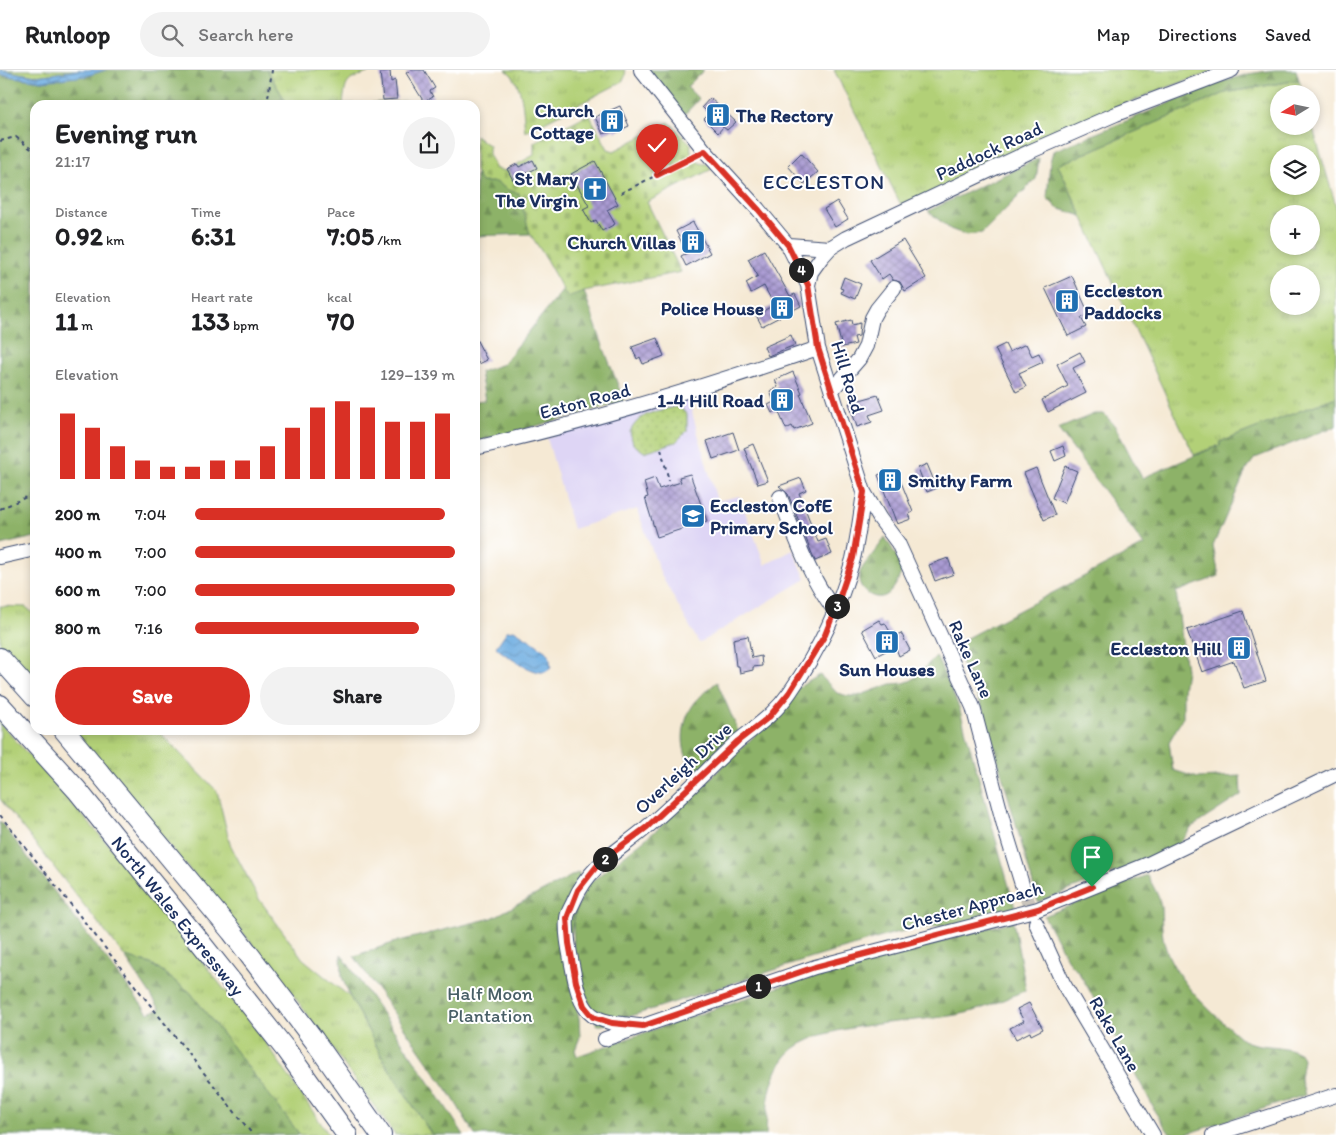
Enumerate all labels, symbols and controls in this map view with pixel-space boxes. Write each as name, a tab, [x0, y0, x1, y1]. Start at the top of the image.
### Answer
search box	[140, 12, 490, 57]
text: Runloop	[25, 20, 110, 49]
icon: search	[158, 21, 186, 49]
text: Search here	[198, 23, 293, 46]
text: Map	[1097, 24, 1130, 46]
text: Directions	[1158, 24, 1237, 46]
text: Saved	[1265, 24, 1311, 46]
north arrow	[1270, 85, 1320, 135]
map controls	[1270, 85, 1320, 315]
place label: Church Cottage	[530, 99, 595, 144]
building icon: The Rectory	[705, 102, 731, 128]
place label: The Rectory	[735, 104, 833, 127]
building icon: Church Cottage	[599, 108, 625, 134]
text: Evening run	[55, 116, 197, 150]
street label: Paddock Road	[932, 116, 1046, 186]
button: share	[403, 117, 455, 169]
pin	[636, 124, 678, 175]
icon: check	[643, 131, 671, 159]
button: layers	[1270, 145, 1320, 195]
text: 21:17	[55, 152, 90, 171]
place label: St Mary The Virgin	[494, 167, 579, 212]
district label: ECCLESTON	[763, 169, 885, 194]
church icon: St Mary The Virgin	[582, 176, 608, 202]
text: Distance	[55, 204, 107, 221]
text: Time	[191, 204, 221, 221]
text: Pace	[327, 204, 355, 221]
button: +	[1270, 205, 1320, 255]
text: 0.92	[55, 221, 103, 251]
text: 6:31	[191, 221, 236, 251]
text: 7:05	[327, 221, 374, 251]
building icon: Church Villas	[680, 229, 706, 255]
place label: Church Villas	[567, 231, 677, 254]
text: km	[103, 232, 124, 249]
text: /km	[374, 232, 402, 249]
pin: 4	[788, 258, 814, 282]
text: 4	[797, 262, 806, 279]
button: −	[1270, 265, 1320, 315]
place label: Eccleston Paddocks	[1084, 279, 1163, 324]
building icon: Eccleston Paddocks	[1054, 288, 1080, 314]
text: Elevation	[55, 289, 111, 306]
text: Heart rate	[191, 289, 253, 306]
text: kcal	[327, 289, 352, 306]
building icon: Police House	[769, 295, 795, 321]
place label: Police House	[661, 297, 764, 320]
text: 11	[55, 306, 78, 336]
text: 133	[191, 306, 230, 336]
text: 70	[327, 306, 355, 336]
text: m	[78, 317, 93, 334]
text: bpm	[230, 317, 259, 334]
street label: Hill Road	[826, 338, 870, 417]
text: Elevation	[55, 365, 119, 384]
text: 129–139 m	[380, 365, 455, 384]
street label: Eaton Road	[537, 378, 633, 424]
building icon: 1-4 Hill Road	[769, 387, 795, 413]
place label: 1-4 Hill Road	[657, 389, 765, 412]
building icon: Smithy Farm	[877, 467, 903, 493]
place label: Smithy Farm	[908, 469, 1012, 492]
place label: Eccleston CofE Primary School	[710, 494, 833, 539]
school or university icon: Eccleston CofE Primary School	[680, 503, 706, 529]
text: 200 m	[55, 505, 100, 524]
text: 7:04	[135, 505, 166, 524]
text: 400 m	[55, 543, 101, 562]
text: 7:00	[135, 543, 167, 562]
text: 600 m	[55, 581, 100, 600]
text: 7:00	[135, 581, 167, 600]
pin: 3	[824, 594, 850, 618]
text: 3	[834, 598, 841, 615]
street label: Rake Lane	[944, 616, 998, 702]
text: 800 m	[55, 619, 101, 638]
text: 7:16	[135, 619, 163, 638]
building icon: Sun Houses	[874, 629, 900, 655]
building icon: Eccleston Hill	[1226, 635, 1252, 661]
place label: Eccleston Hill	[1111, 637, 1223, 660]
place label: Sun Houses	[839, 658, 935, 681]
button: Save	[55, 667, 250, 725]
button: Share	[260, 667, 455, 725]
street label: Overleigh Drive	[630, 717, 736, 819]
street label: North Wales Expressway	[106, 831, 250, 1001]
pin	[1071, 836, 1113, 887]
icon: arrive	[1078, 843, 1106, 871]
pin: 2	[592, 846, 618, 872]
text: 2	[602, 851, 609, 868]
street label: Chester Approach	[899, 876, 1045, 936]
pin: 1	[746, 974, 770, 998]
text: 1	[755, 978, 762, 995]
park label: Half Moon Plantation	[447, 982, 533, 1027]
street label: Rake Lane	[1084, 992, 1146, 1076]

